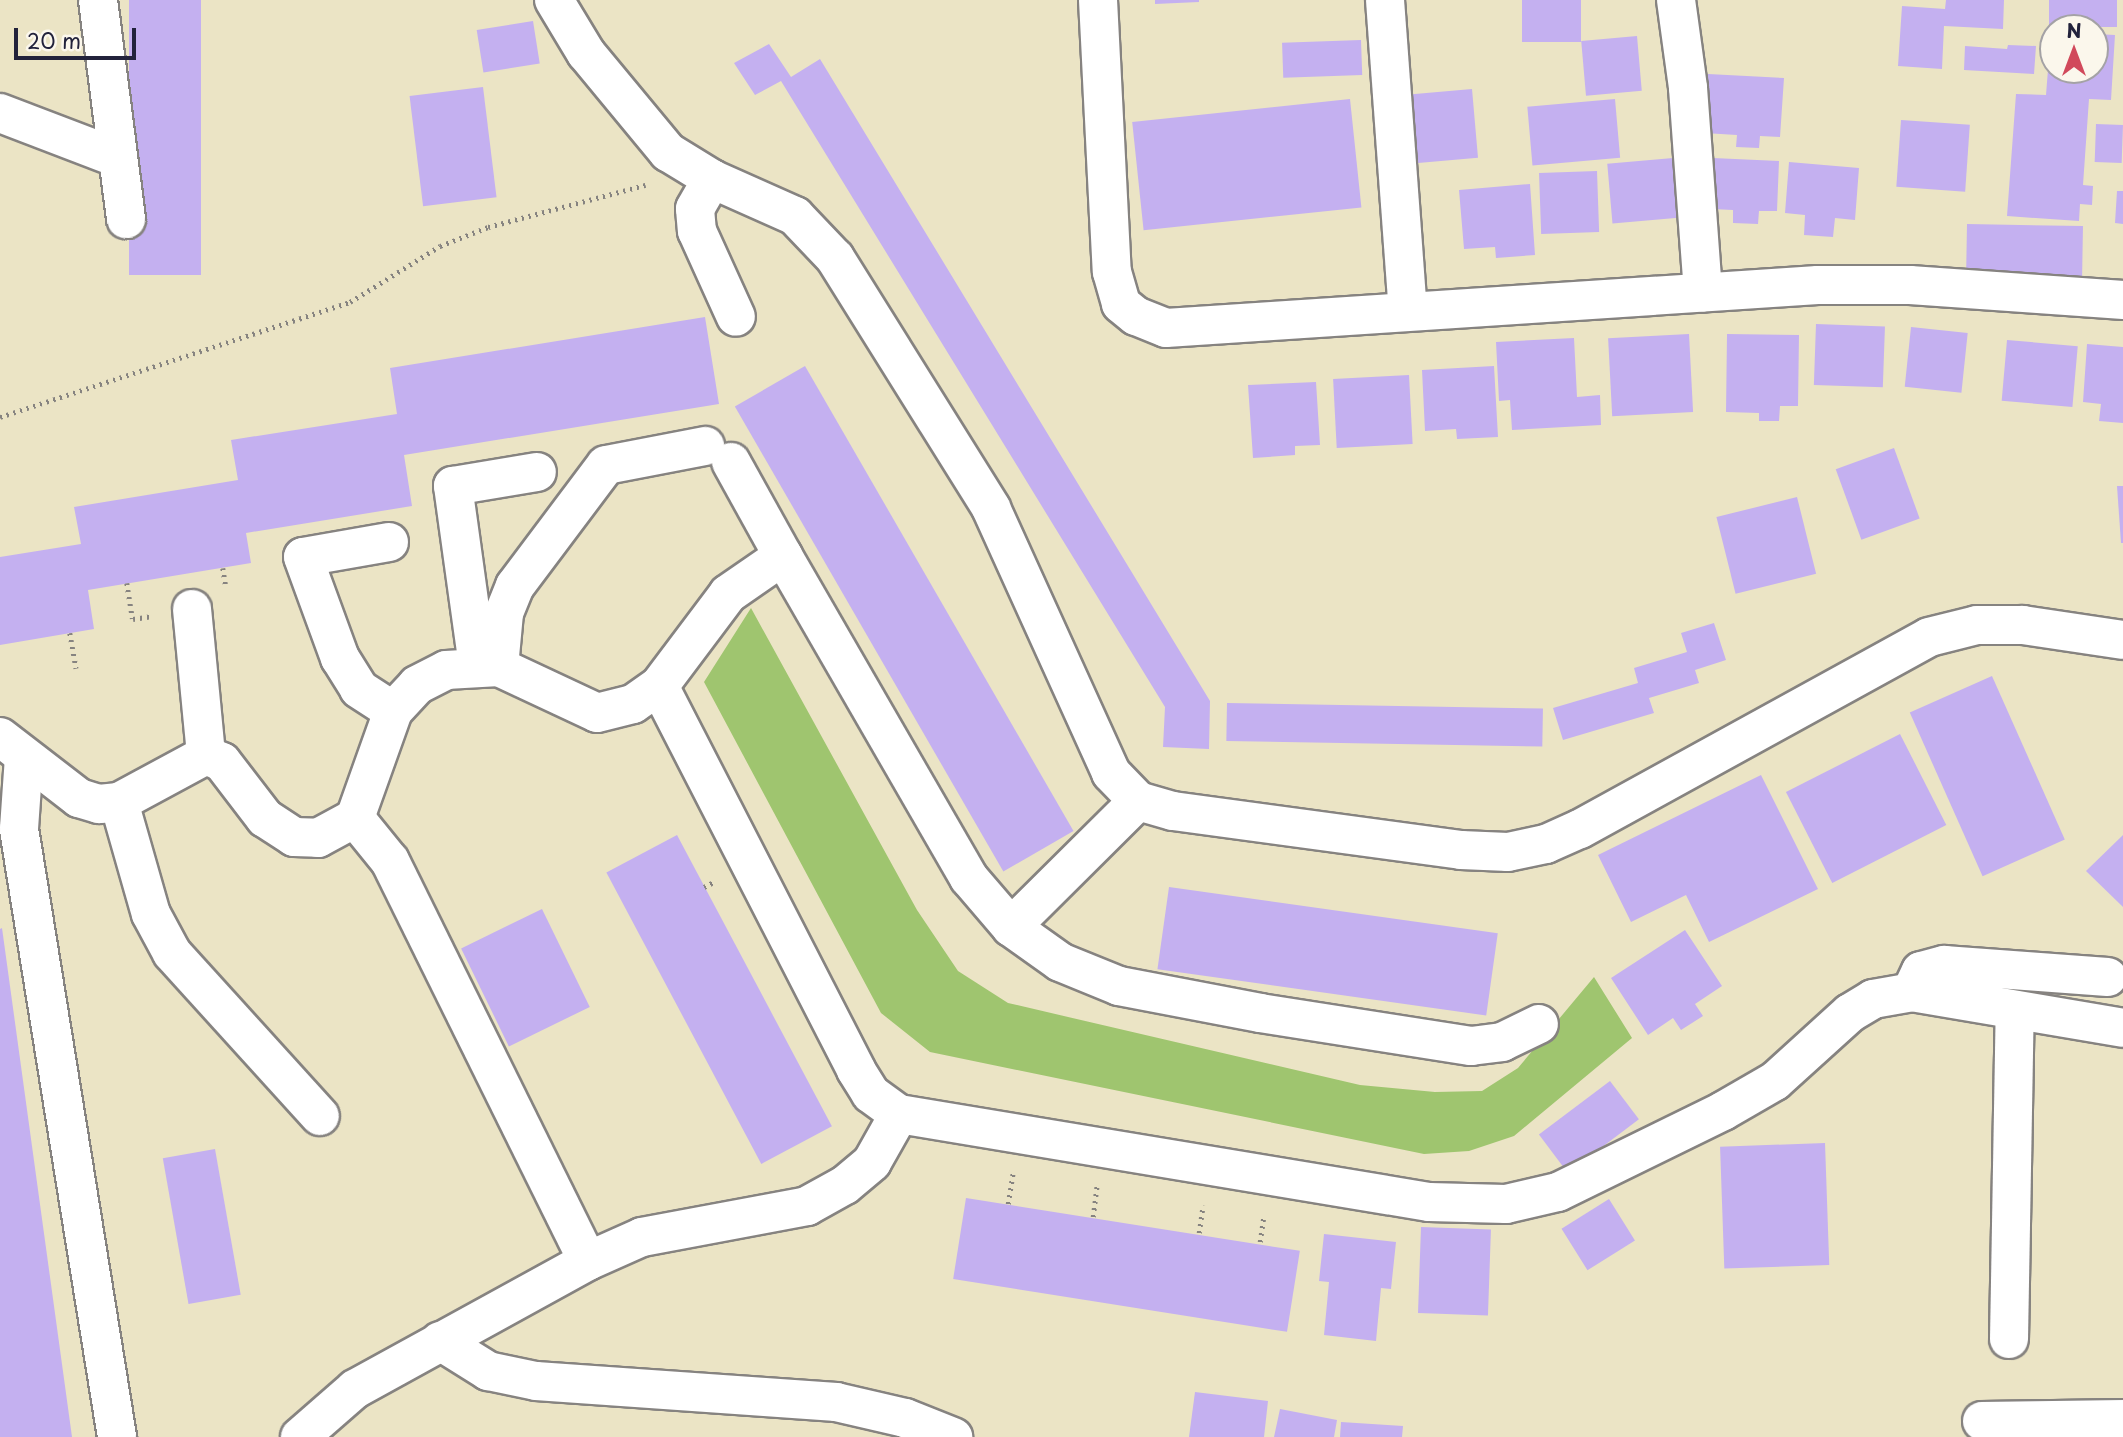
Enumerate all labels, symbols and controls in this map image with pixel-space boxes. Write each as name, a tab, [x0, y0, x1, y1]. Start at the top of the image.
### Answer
scale bar	[18, 14, 140, 58]
north arrow	[2039, 14, 2109, 84]
text: N	[2066, 16, 2082, 44]
text: 20 m	[27, 24, 81, 56]

